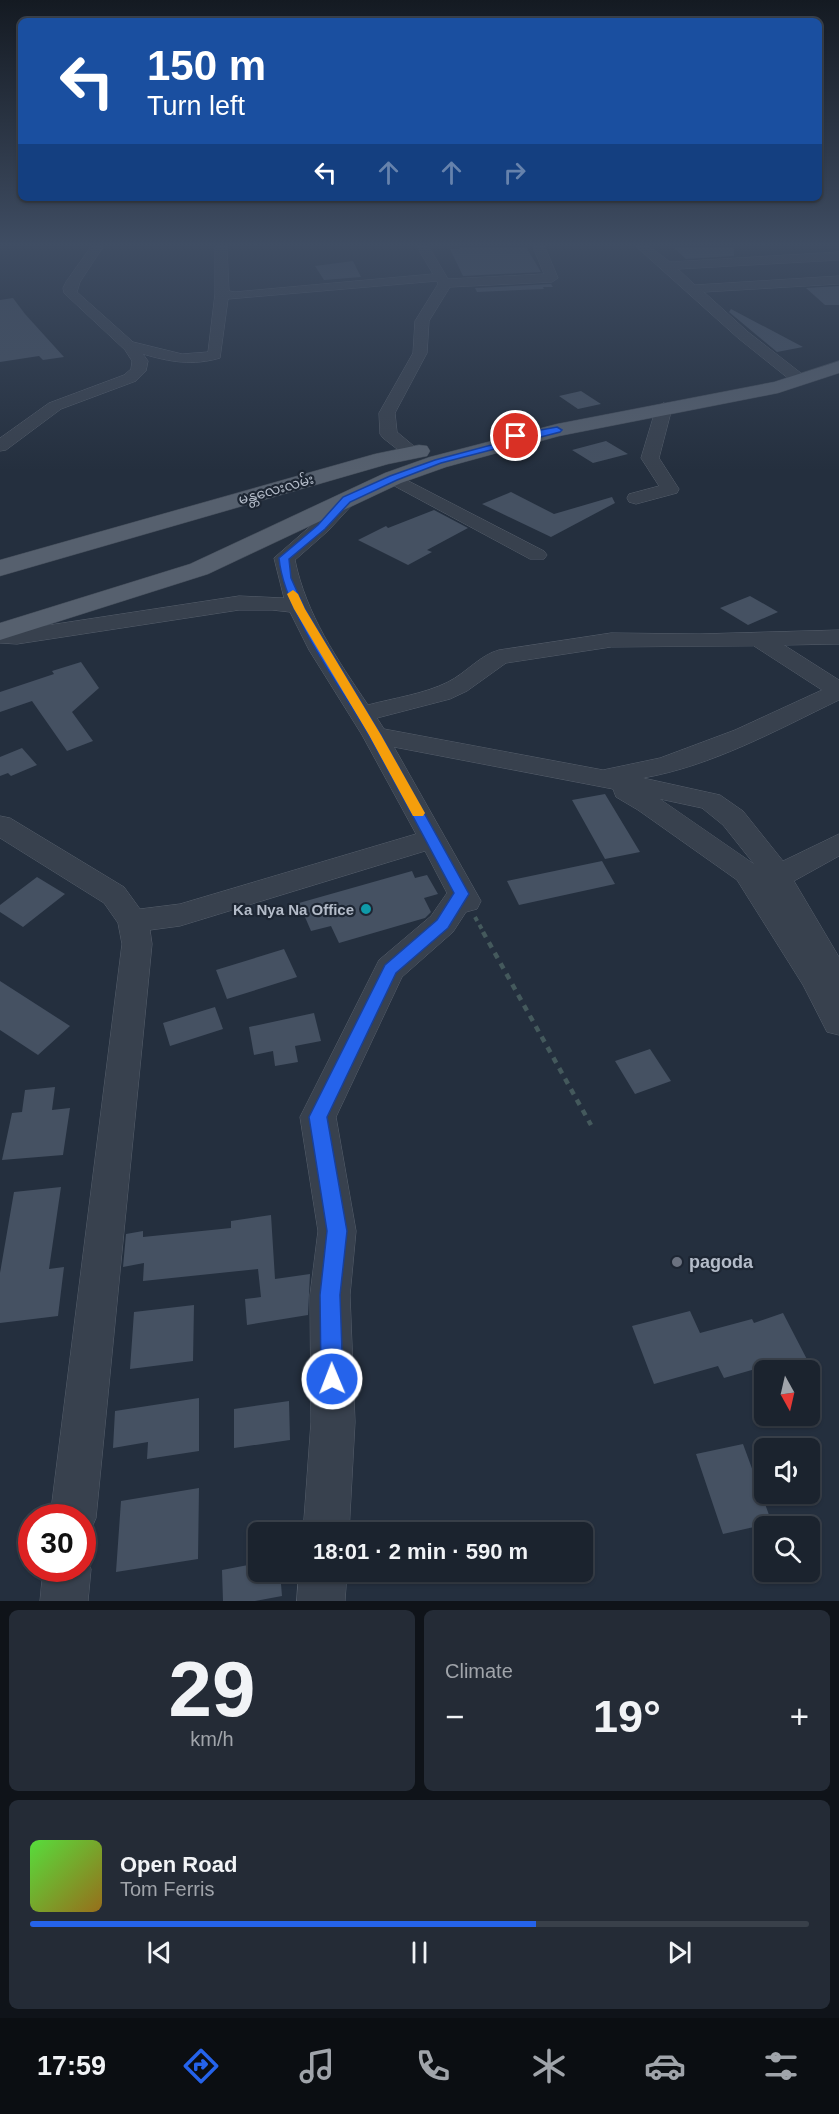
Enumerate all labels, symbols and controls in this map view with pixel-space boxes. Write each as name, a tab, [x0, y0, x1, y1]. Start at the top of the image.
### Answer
icon: left	[48, 42, 126, 120]
text: 150 m	[147, 42, 266, 89]
text: Turn left	[147, 91, 245, 121]
icon: left	[309, 156, 342, 189]
icon: ahead	[372, 156, 405, 189]
icon: ahead	[435, 156, 468, 189]
icon: right	[498, 156, 531, 189]
pin	[490, 410, 541, 461]
icon: arrive	[499, 419, 532, 452]
street label: မန္တလေးလမ်း	[236, 469, 317, 511]
place label: Ka Nya Na Office	[233, 901, 354, 918]
marker: Ka Nya Na Office	[359, 902, 373, 916]
place label: pagoda	[689, 1252, 754, 1272]
marker: pagoda	[670, 1255, 684, 1269]
position arrow	[300, 1347, 364, 1411]
north arrow	[754, 1360, 820, 1426]
map controls	[754, 1360, 820, 1582]
button: sound	[754, 1438, 820, 1504]
speed limit sign: 30	[18, 1504, 96, 1582]
button: search	[754, 1516, 820, 1582]
text: 18:01 · 2 min · 590 m	[313, 1539, 528, 1564]
text: 29	[169, 1645, 255, 1733]
text: Climate	[445, 1660, 513, 1682]
text: 19°	[593, 1691, 661, 1742]
text: −	[445, 1698, 464, 1735]
text: +	[790, 1698, 809, 1735]
text: km/h	[190, 1728, 234, 1750]
text: Open Road	[120, 1852, 237, 1877]
text: Tom Ferris	[120, 1878, 214, 1900]
icon: previous	[143, 1936, 176, 1969]
icon: pause	[403, 1936, 436, 1969]
icon: next	[663, 1936, 696, 1969]
icon: directions	[180, 2045, 222, 2087]
icon: music	[296, 2045, 338, 2087]
icon: phone	[412, 2045, 454, 2087]
icon: climate	[528, 2045, 570, 2087]
icon: car	[644, 2045, 686, 2087]
icon: filters	[760, 2045, 802, 2087]
text: 17:59	[37, 2051, 106, 2081]

